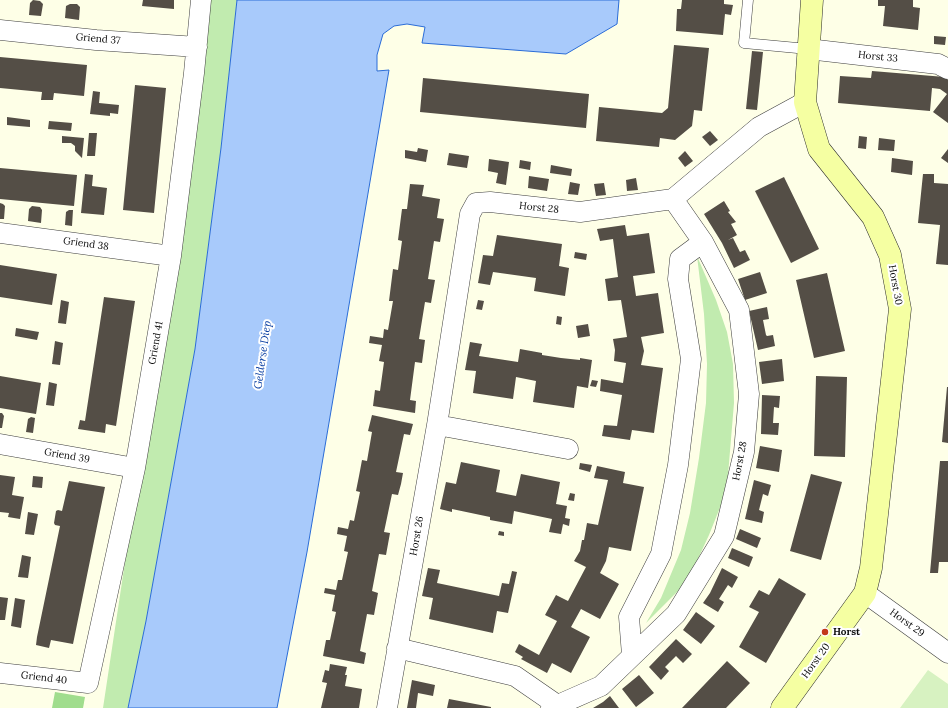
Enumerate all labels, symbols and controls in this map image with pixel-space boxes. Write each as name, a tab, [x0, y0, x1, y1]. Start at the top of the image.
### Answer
street label: Griend 37	[75, 31, 121, 47]
street label: Horst 33	[857, 49, 899, 65]
street label: Horst 28	[519, 200, 559, 216]
street label: Griend 38	[62, 235, 110, 253]
street label: Horst 30	[886, 264, 904, 306]
street label: Griend 41	[146, 320, 166, 366]
water label: Gelderse Diep	[252, 320, 274, 390]
street label: Horst 28	[730, 440, 750, 482]
street label: Griend 39	[43, 446, 91, 466]
street label: Horst 26	[408, 515, 426, 557]
street label: Horst 29	[887, 606, 927, 640]
place label: Horst	[833, 626, 860, 638]
marker: Horst	[820, 627, 830, 637]
street label: Horst 20	[799, 641, 833, 681]
street label: Griend 40	[20, 669, 68, 687]

